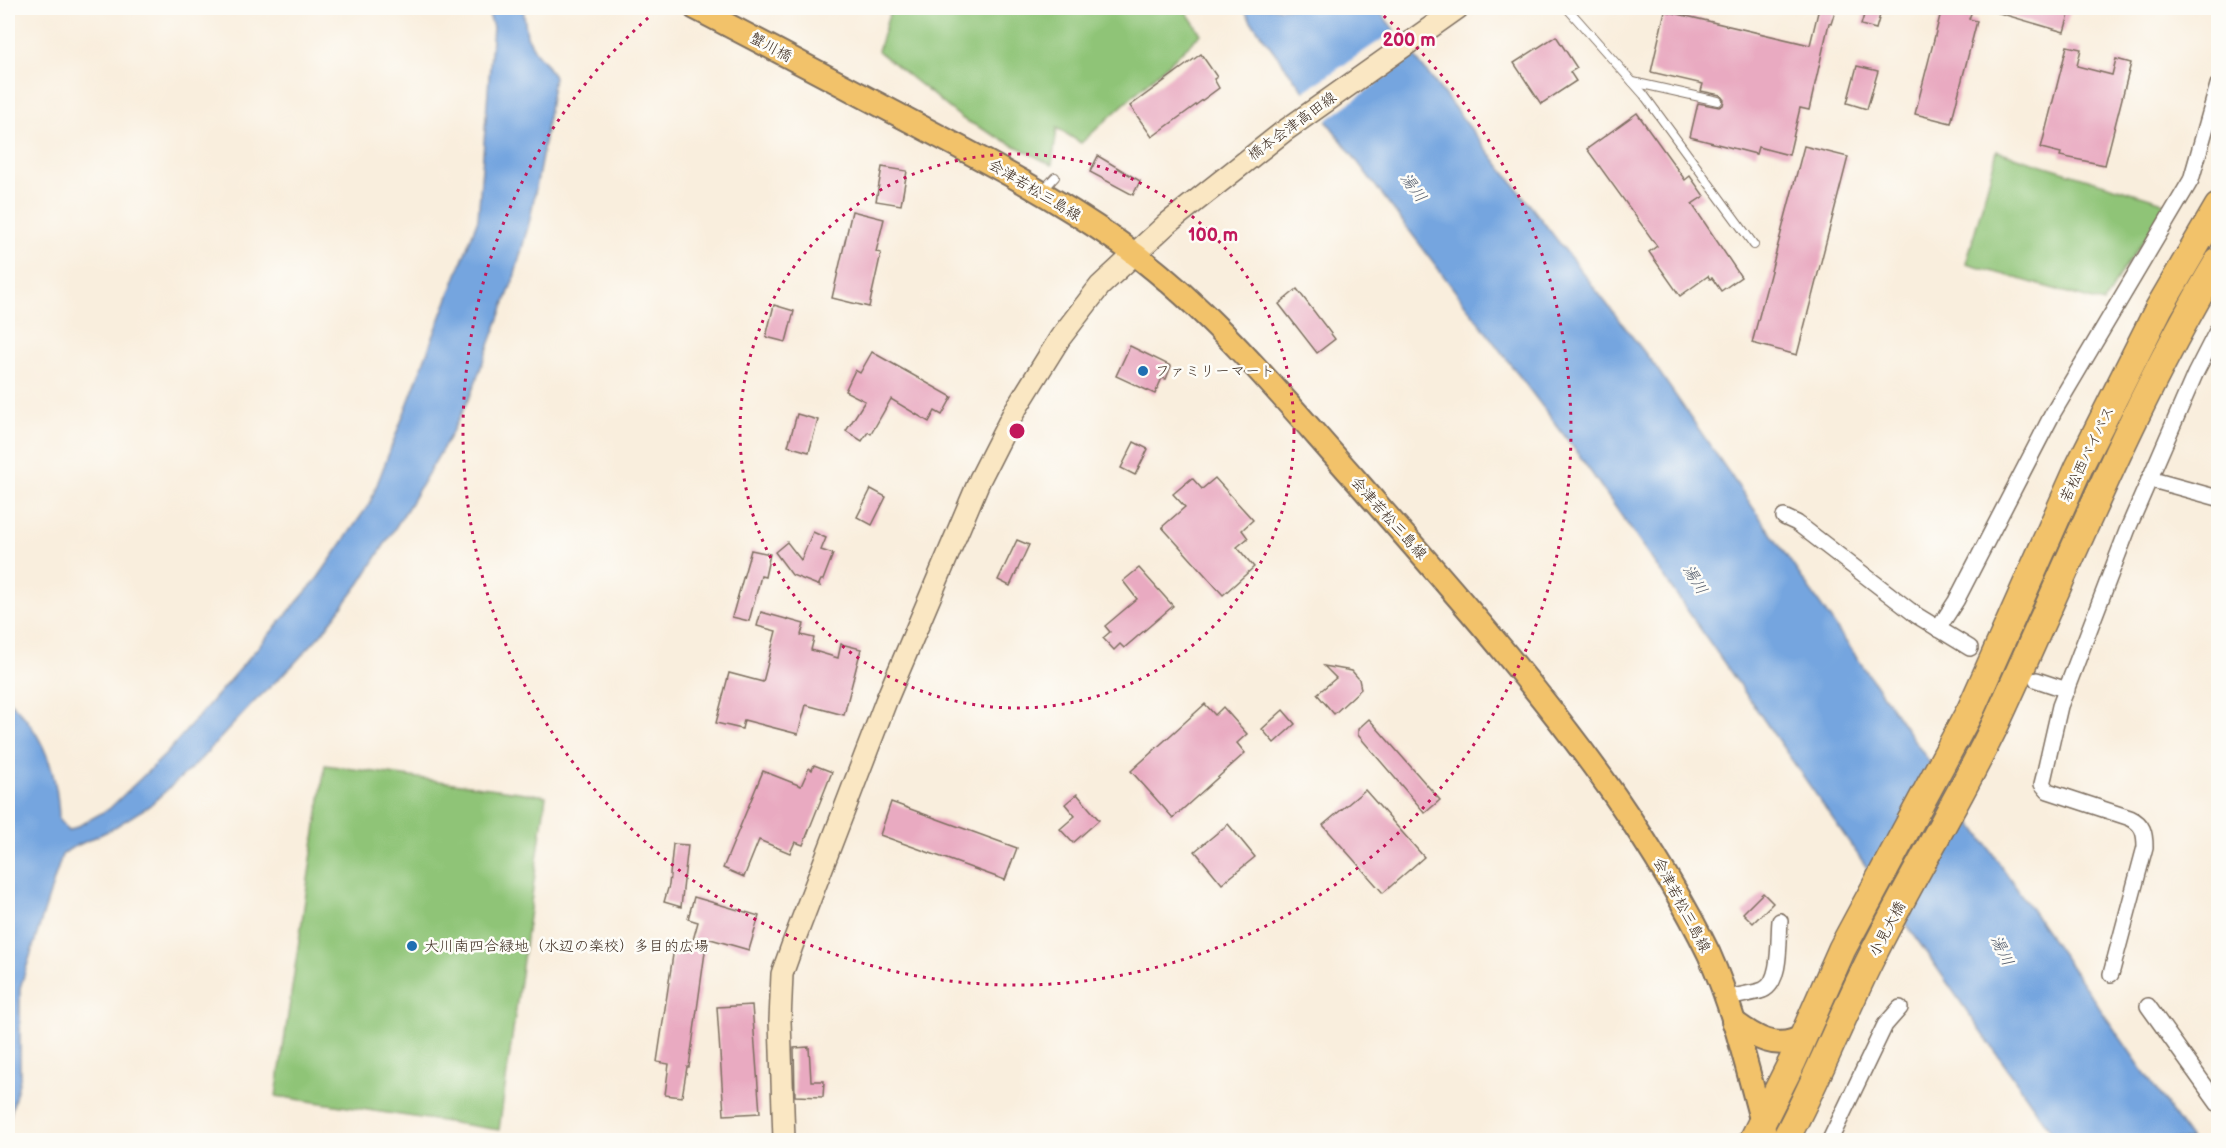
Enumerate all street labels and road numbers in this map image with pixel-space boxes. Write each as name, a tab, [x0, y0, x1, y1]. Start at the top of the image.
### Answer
street label: 蟹川橋	[746, 28, 795, 66]
street label: 橋本会津高田線	[1244, 88, 1340, 165]
street label: 会津若松三島線	[985, 155, 1085, 226]
street label: 若松西バイパス	[2056, 403, 2119, 505]
street label: 会津若松三島線	[1346, 473, 1431, 564]
street label: 会津若松三島線	[1649, 854, 1715, 956]
street label: 小見大橋	[1865, 898, 1910, 960]

